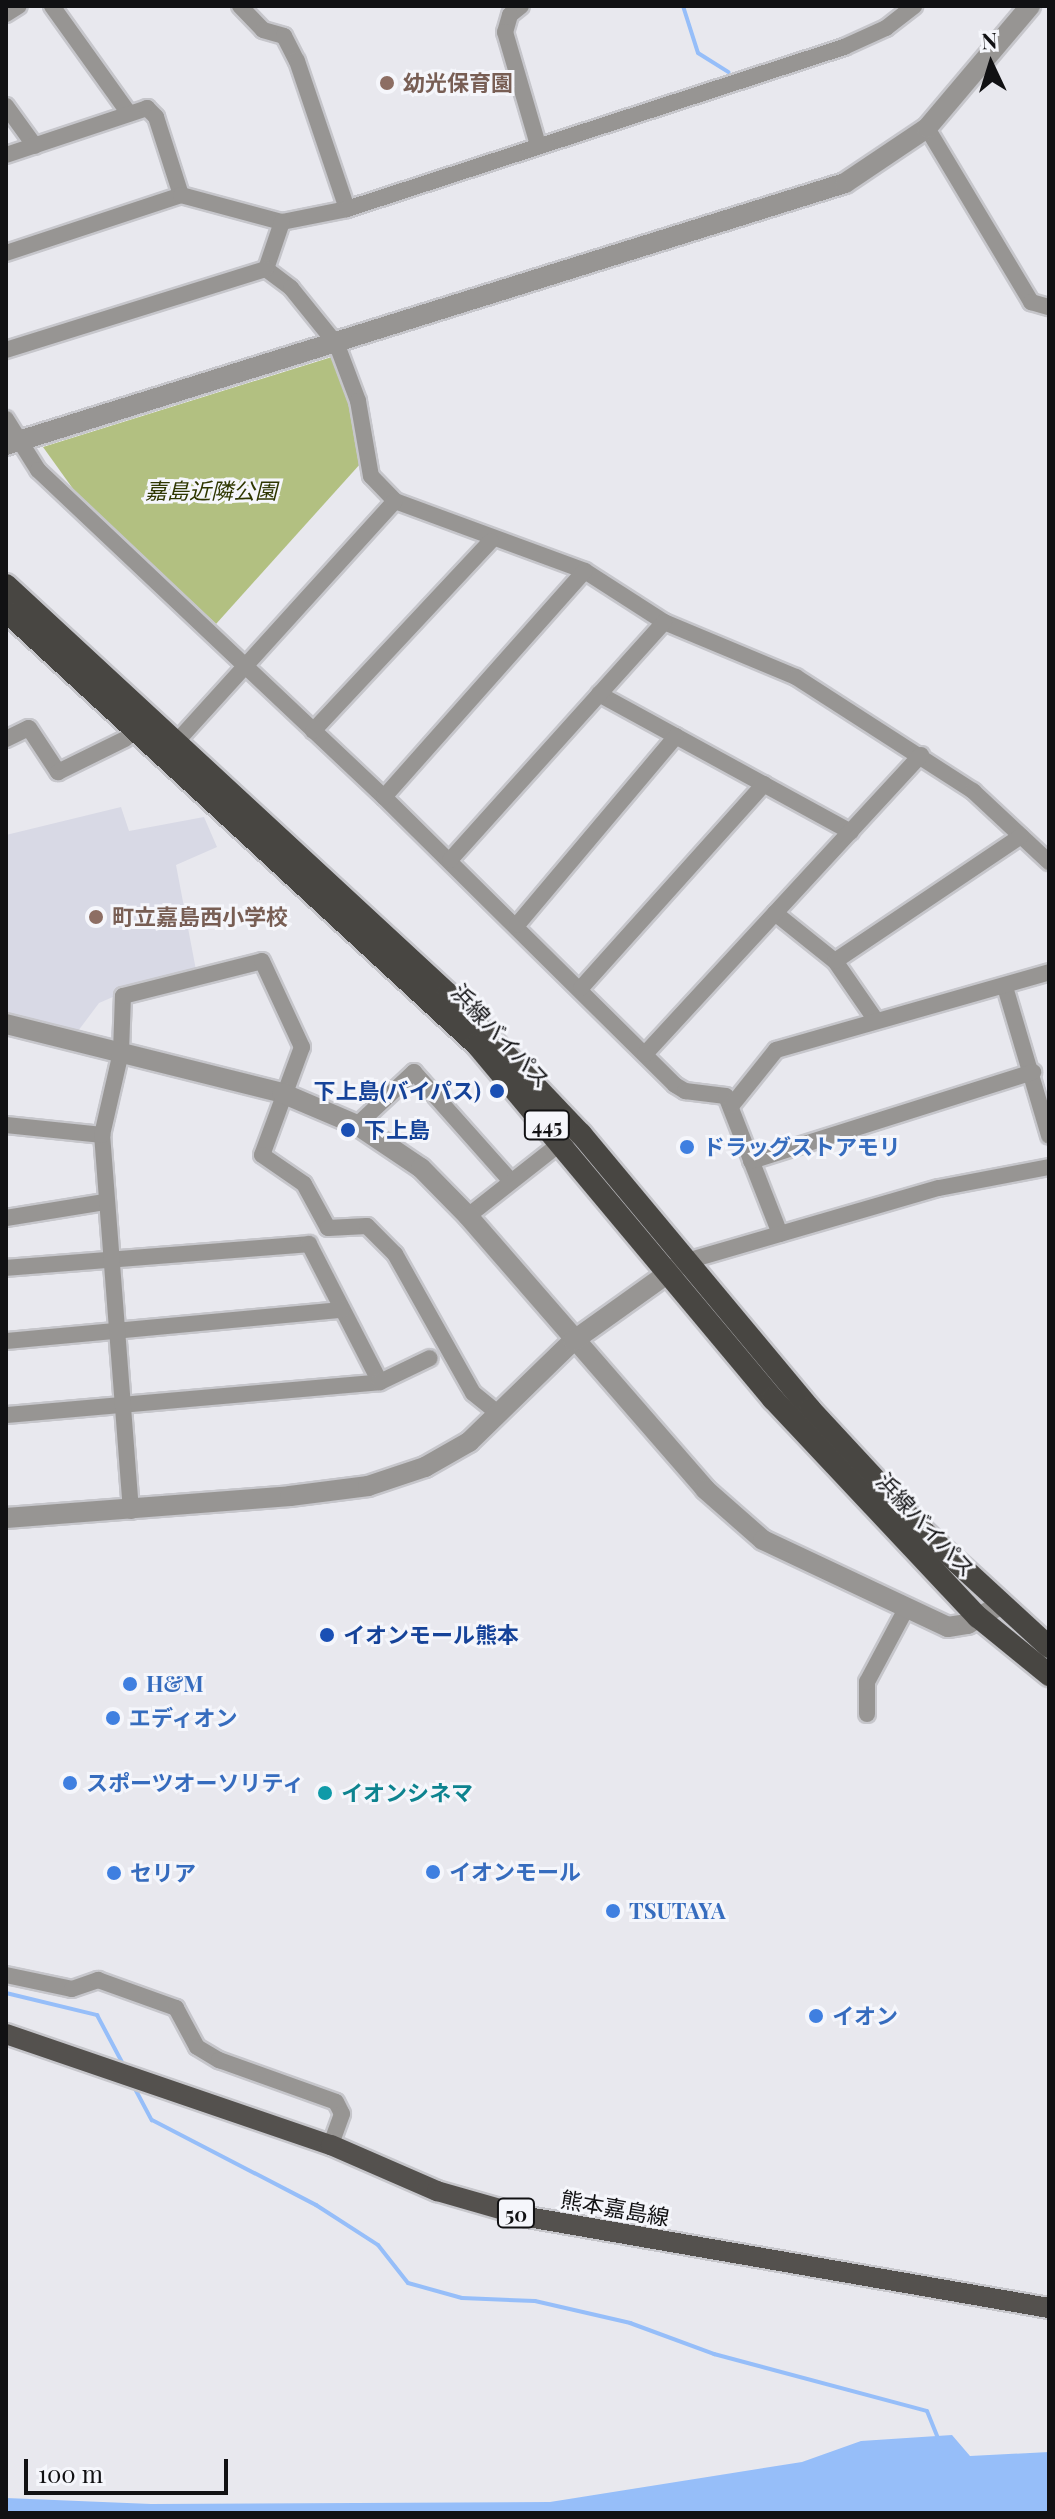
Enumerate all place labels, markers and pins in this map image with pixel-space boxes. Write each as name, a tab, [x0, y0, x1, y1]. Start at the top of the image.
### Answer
place label: 幼光保育園	[403, 70, 513, 96]
marker: 幼光保育園	[378, 74, 396, 92]
place label: 町立嘉島西小学校	[112, 904, 288, 930]
marker: 町立嘉島西小学校	[87, 908, 105, 926]
place label: 下上島(バイパス)	[313, 1078, 481, 1104]
marker: 下上島(バイパス)	[488, 1082, 506, 1100]
place label: 下上島	[364, 1117, 430, 1143]
marker: 下上島	[339, 1121, 357, 1139]
place label: ドラッグストアモリ	[703, 1134, 901, 1160]
marker: ドラッグストアモリ	[678, 1138, 696, 1156]
place label: イオンモール熊本	[343, 1622, 519, 1648]
marker: イオンモール熊本	[318, 1626, 336, 1644]
place label: H&M	[146, 1671, 204, 1697]
marker: H&M	[121, 1675, 139, 1693]
place label: エディオン	[129, 1705, 239, 1731]
marker: エディオン	[104, 1709, 122, 1727]
place label: スポーツオーソリティ	[86, 1770, 306, 1796]
marker: スポーツオーソリティ	[61, 1774, 79, 1792]
place label: イオンシネマ	[341, 1780, 473, 1806]
marker: イオンシネマ	[316, 1784, 334, 1802]
place label: イオンモール	[449, 1859, 581, 1885]
place label: セリア	[130, 1860, 196, 1886]
marker: イオンモール	[424, 1863, 442, 1881]
marker: セリア	[105, 1864, 123, 1882]
place label: TSUTAYA	[629, 1898, 726, 1924]
marker: TSUTAYA	[604, 1902, 622, 1920]
place label: イオン	[832, 2003, 898, 2029]
marker: イオン	[807, 2007, 825, 2025]

